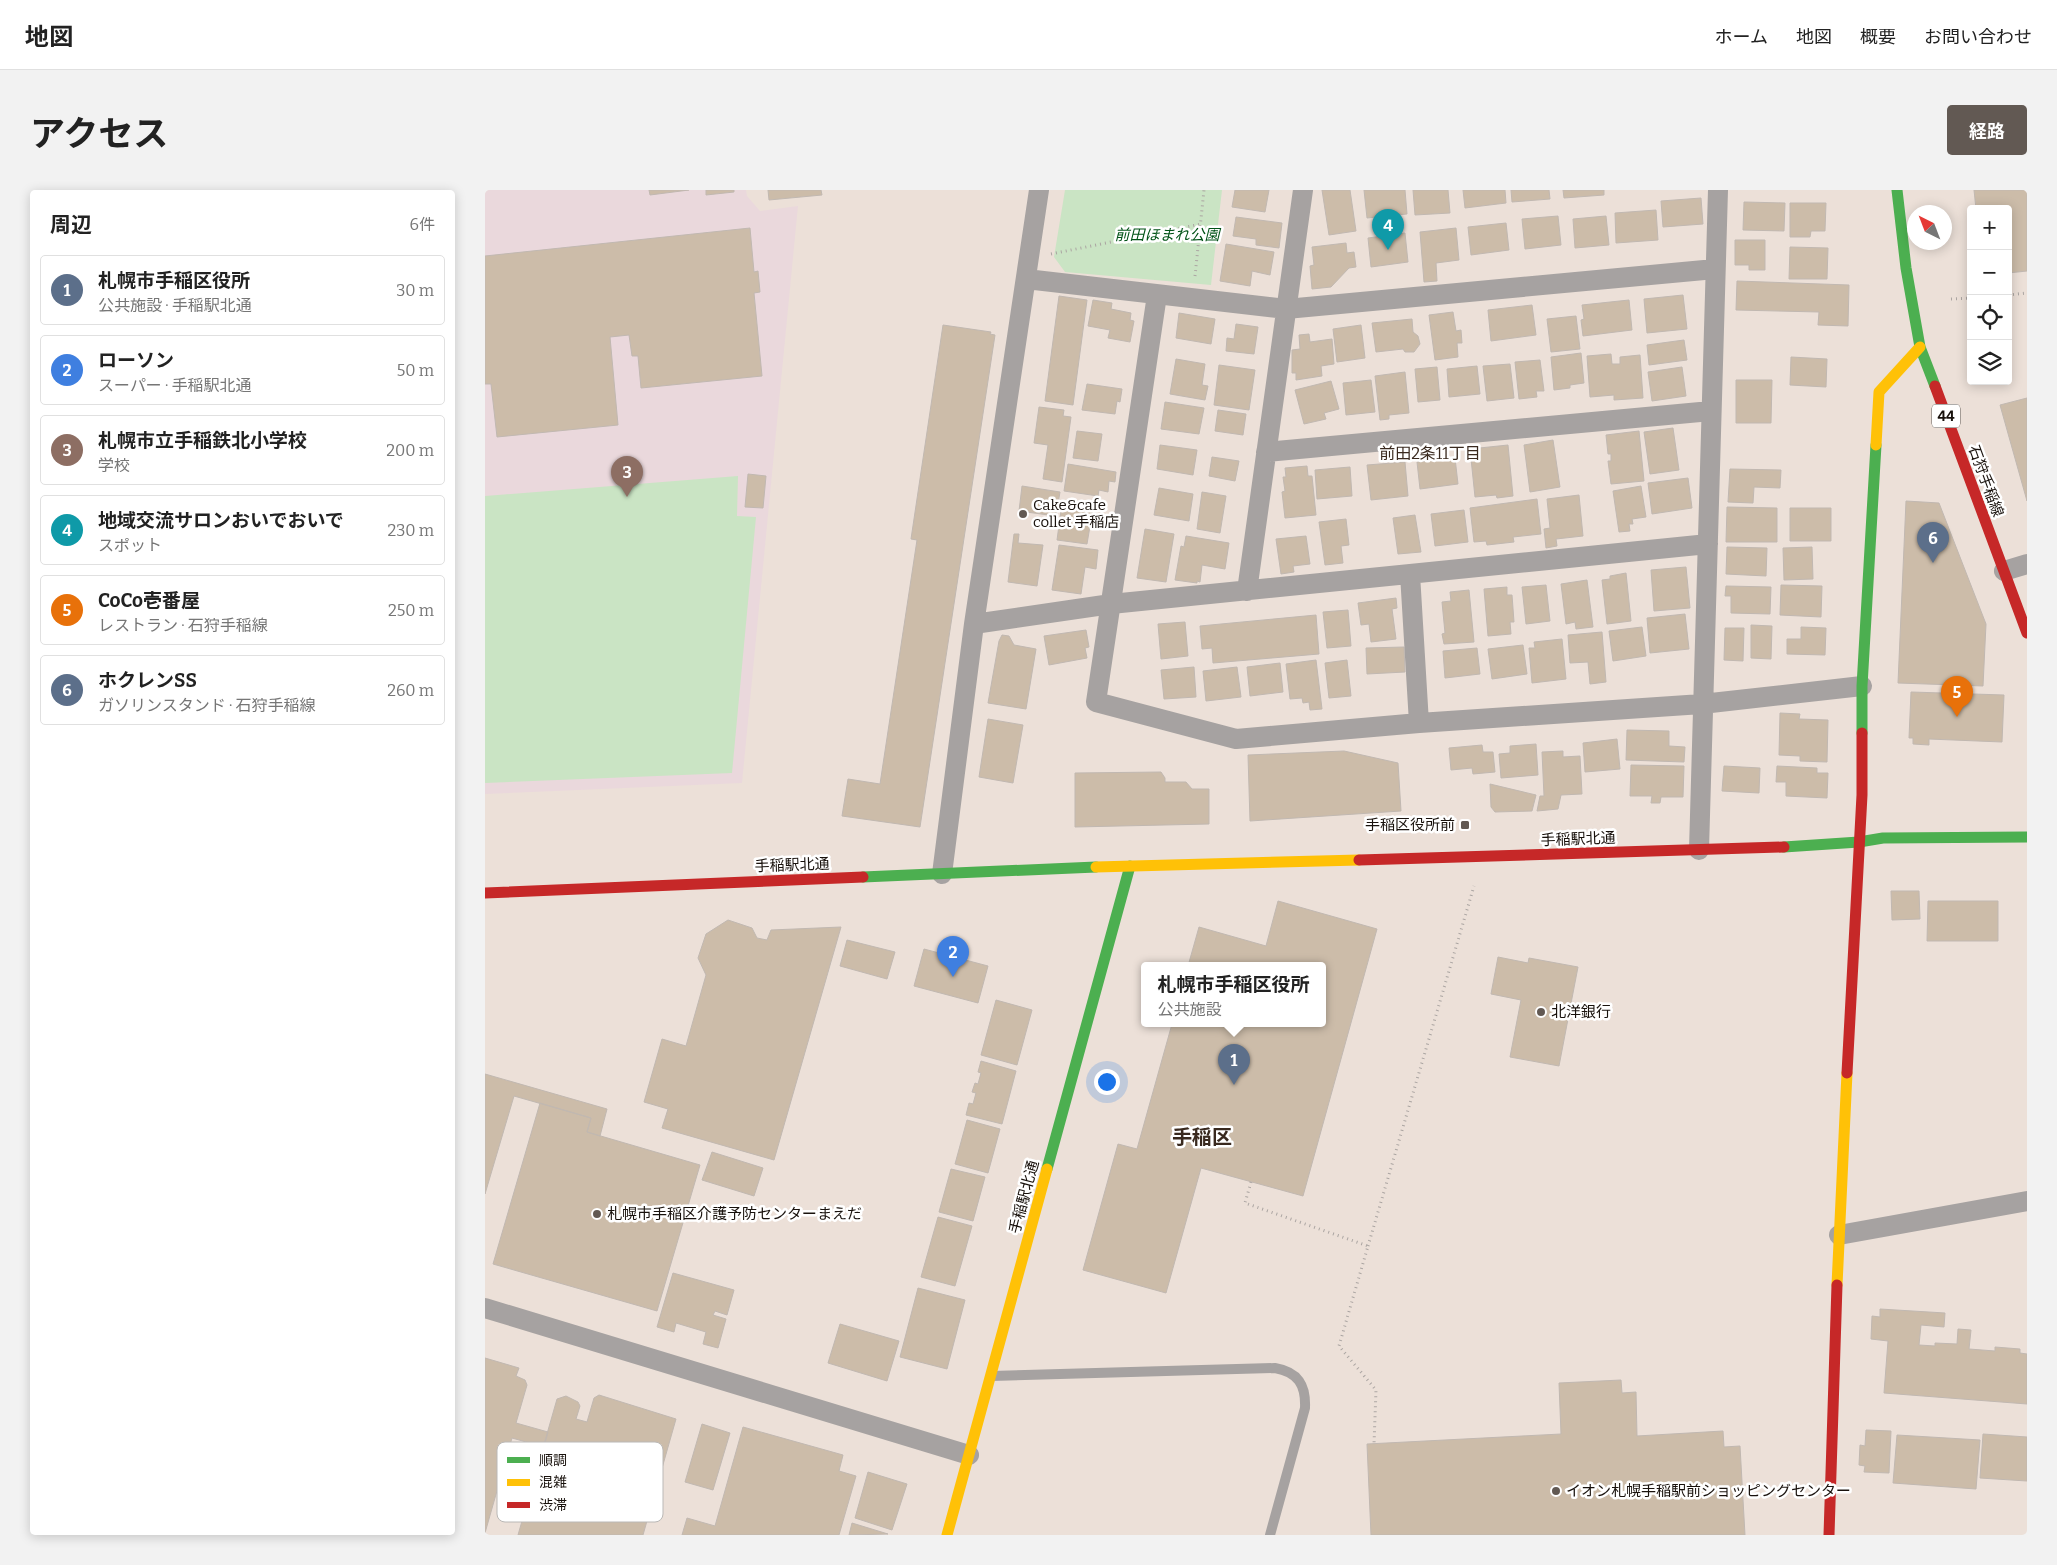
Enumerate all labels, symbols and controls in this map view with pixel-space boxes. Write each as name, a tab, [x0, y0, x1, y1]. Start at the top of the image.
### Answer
text: 地図	[25, 23, 73, 51]
text: ホーム	[1715, 26, 1768, 48]
text: 地図	[1796, 26, 1832, 48]
text: 概要	[1860, 26, 1896, 48]
text: お問い合わせ	[1924, 26, 2032, 48]
button: 経路	[1947, 105, 2027, 155]
text: アクセス	[30, 113, 168, 155]
north arrow	[1907, 205, 1952, 250]
map controls	[1967, 205, 2012, 385]
button: +	[1967, 205, 2012, 250]
pin: 4	[1372, 209, 1404, 250]
text: 周辺	[50, 212, 92, 238]
text: 6件	[410, 215, 435, 234]
park label: 前田ほまれ公園	[1114, 226, 1221, 244]
button: −	[1967, 250, 2012, 295]
text: 札幌市手稲区役所	[98, 269, 250, 292]
text: 1	[64, 281, 70, 300]
text: 30 m	[396, 281, 434, 300]
button: locate	[1967, 295, 2012, 340]
text: 公共施設 · 手稲駅北通	[98, 296, 252, 315]
button: layers	[1967, 340, 2012, 385]
text: ローソン	[98, 349, 174, 372]
text: 2	[62, 361, 72, 380]
text: 50 m	[397, 361, 434, 380]
text: スーパー · 手稲駅北通	[98, 376, 252, 395]
road number: 44	[1932, 405, 1960, 428]
text: 札幌市立手稲鉄北小学校	[98, 429, 307, 452]
text: 3	[62, 441, 72, 460]
text: 200 m	[386, 441, 434, 460]
street label: 石狩手稲線	[1965, 443, 2007, 519]
district label: 前田2条11丁目	[1379, 444, 1481, 463]
text: 学校	[98, 456, 130, 475]
pin: 3	[611, 456, 643, 497]
place label: Cake&cafe collet 手稲店	[1033, 496, 1119, 531]
marker: Cake&cafe collet 手稲店	[1017, 508, 1029, 520]
text: 地域交流サロンおいでおいで	[98, 509, 344, 532]
text: 4	[62, 521, 72, 540]
text: 230 m	[387, 521, 434, 540]
pin: 6	[1917, 522, 1949, 563]
text: スポット	[98, 536, 162, 555]
text: CoCo壱番屋	[98, 589, 200, 612]
text: 5	[63, 601, 71, 620]
text: 250 m	[388, 601, 434, 620]
text: レストラン · 石狩手稲線	[98, 616, 268, 635]
text: ホクレンSS	[98, 669, 197, 692]
pin: 5	[1941, 676, 1973, 717]
text: 6	[62, 681, 72, 700]
text: 260 m	[387, 681, 434, 700]
text: ガソリンスタンド · 石狩手稲線	[98, 696, 315, 715]
place label: 手稲区役所前	[1365, 816, 1455, 834]
marker: 手稲区役所前	[1459, 819, 1471, 831]
street label: 手稲駅北通	[1540, 829, 1616, 849]
street label: 手稲駅北通	[754, 855, 830, 875]
pin: 2	[937, 936, 969, 977]
popup	[1141, 962, 1326, 1027]
text: 札幌市手稲区役所	[1157, 973, 1310, 996]
text: 公共施設	[1157, 1000, 1222, 1019]
place label: 北洋銀行	[1551, 1003, 1611, 1021]
marker: 北洋銀行	[1535, 1006, 1547, 1018]
pin: 1	[1218, 1044, 1250, 1085]
your location	[1094, 1069, 1120, 1095]
district label: 手稲区	[1172, 1125, 1232, 1149]
street label: 手稲駅北通	[1006, 1158, 1042, 1236]
place label: 札幌市手稲区介護予防センターまえだ	[607, 1205, 862, 1223]
marker: 札幌市手稲区介護予防センターまえだ	[591, 1208, 603, 1220]
legend	[497, 1442, 663, 1522]
text: 順調	[539, 1452, 567, 1469]
text: 混雑	[539, 1474, 567, 1491]
place label: イオン札幌手稲駅前ショッピングセンター	[1566, 1482, 1851, 1500]
marker: イオン札幌手稲駅前ショッピングセンター	[1550, 1485, 1562, 1497]
text: 渋滞	[539, 1497, 567, 1514]

